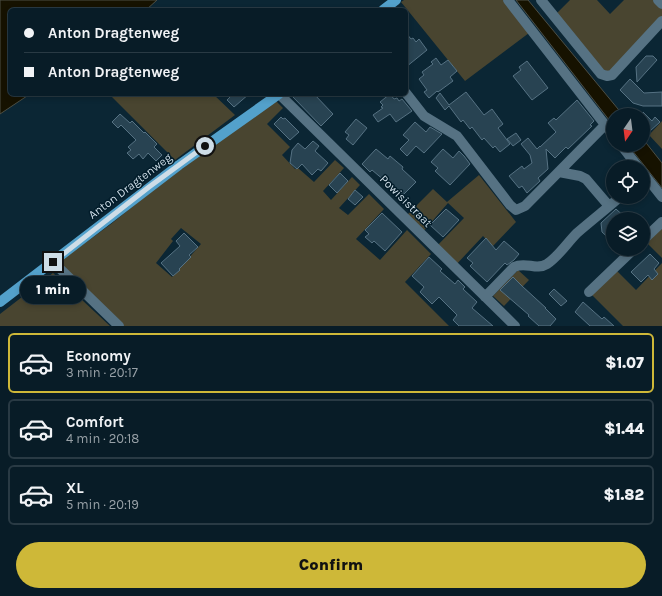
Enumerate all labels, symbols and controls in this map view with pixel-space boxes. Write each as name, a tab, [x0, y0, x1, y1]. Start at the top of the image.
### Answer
text: Anton Dragtenweg	[48, 24, 179, 42]
text: Anton Dragtenweg	[48, 63, 179, 81]
north arrow	[606, 108, 650, 152]
map controls	[606, 108, 650, 256]
route start	[196, 137, 214, 155]
street label: Anton Dragtenweg	[86, 150, 175, 222]
button: locate	[606, 160, 650, 204]
street label: Powisistraat	[377, 172, 435, 230]
button: layers	[606, 212, 650, 256]
route end	[44, 253, 62, 271]
callout: 1 min	[20, 276, 86, 304]
text: 1 min	[36, 282, 70, 297]
icon: car	[18, 345, 54, 381]
text: Economy	[66, 347, 131, 365]
text: $1.07	[605, 354, 644, 372]
text: 3 min · 20:17	[66, 365, 138, 380]
icon: car	[18, 411, 54, 447]
text: Comfort	[66, 413, 124, 431]
text: $1.44	[604, 420, 644, 438]
text: 4 min · 20:18	[66, 431, 139, 446]
icon: car	[18, 477, 54, 513]
text: XL	[66, 479, 84, 497]
text: $1.82	[604, 486, 644, 504]
text: 5 min · 20:19	[66, 497, 139, 512]
button: Confirm	[16, 542, 646, 588]

